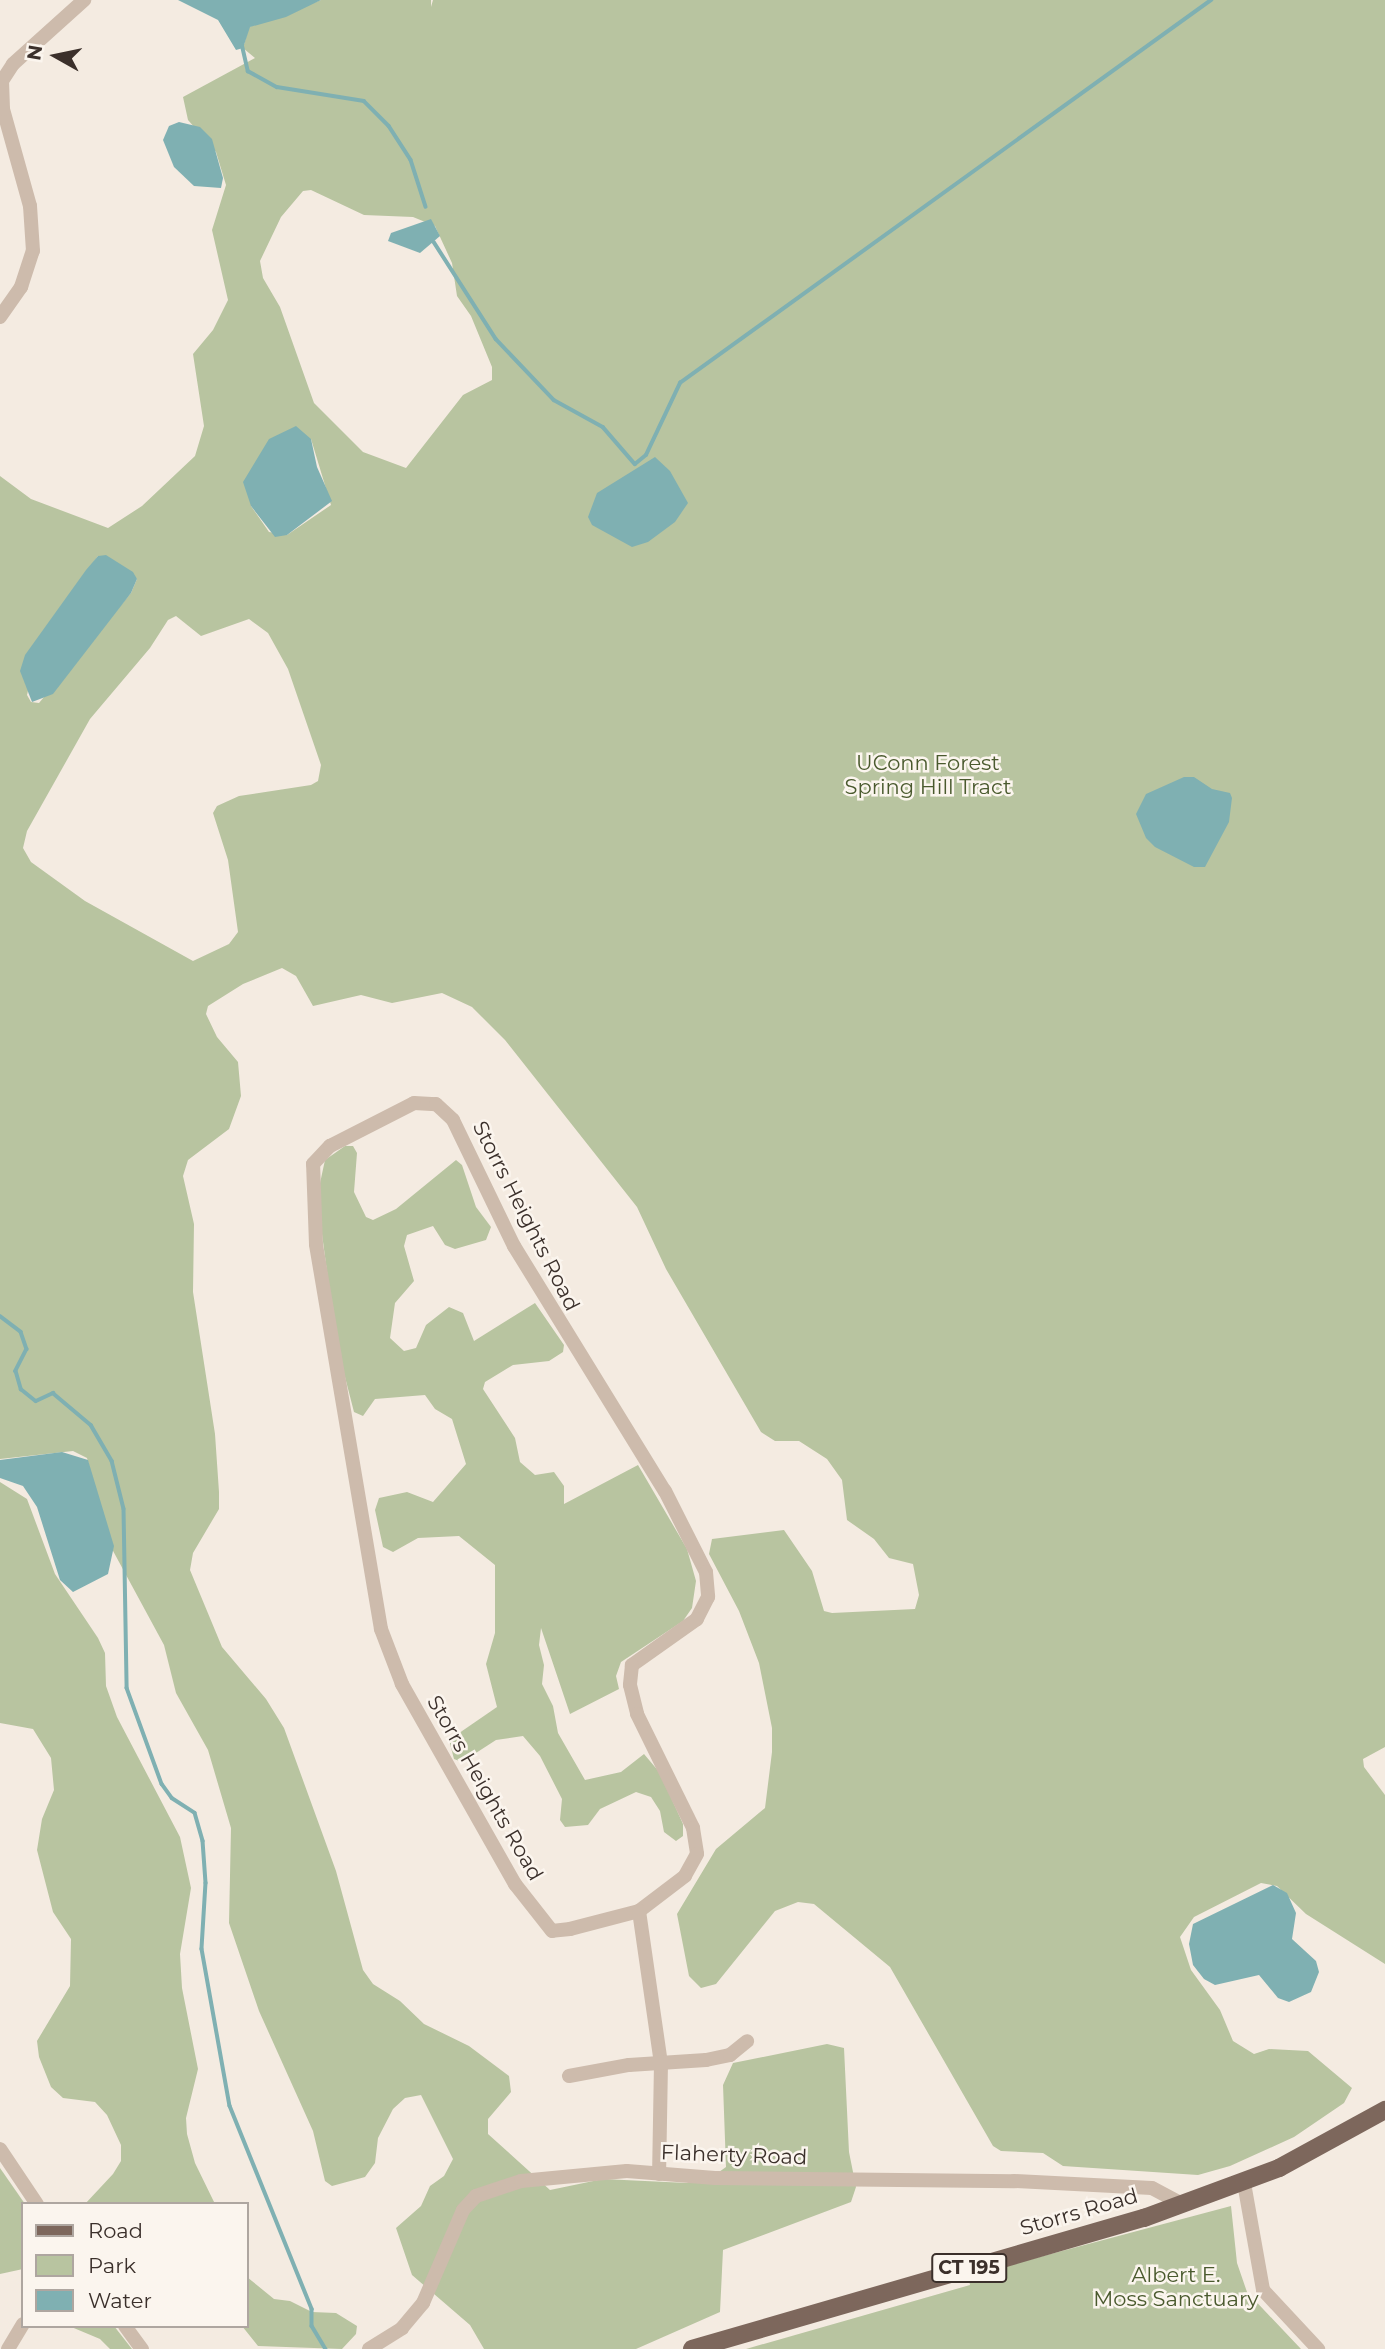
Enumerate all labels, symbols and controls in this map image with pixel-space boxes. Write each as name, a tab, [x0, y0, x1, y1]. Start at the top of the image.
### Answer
north arrow	[21, 21, 91, 91]
text: N	[22, 43, 47, 62]
park label: UConn Forest Spring Hill Tract	[845, 750, 1011, 800]
street label: Storrs Heights Road	[467, 1117, 585, 1315]
street label: Storrs Heights Road	[422, 1691, 548, 1885]
street label: Flaherty Road	[660, 2140, 808, 2170]
street label: Storrs Road	[1017, 2183, 1141, 2241]
legend	[21, 2202, 248, 2328]
text: Road	[88, 2218, 143, 2243]
road number: CT 195	[930, 2252, 1007, 2284]
text: Park	[88, 2253, 136, 2278]
park label: Albert E. Moss Sanctuary	[1093, 2262, 1259, 2312]
text: Water	[88, 2288, 152, 2313]

